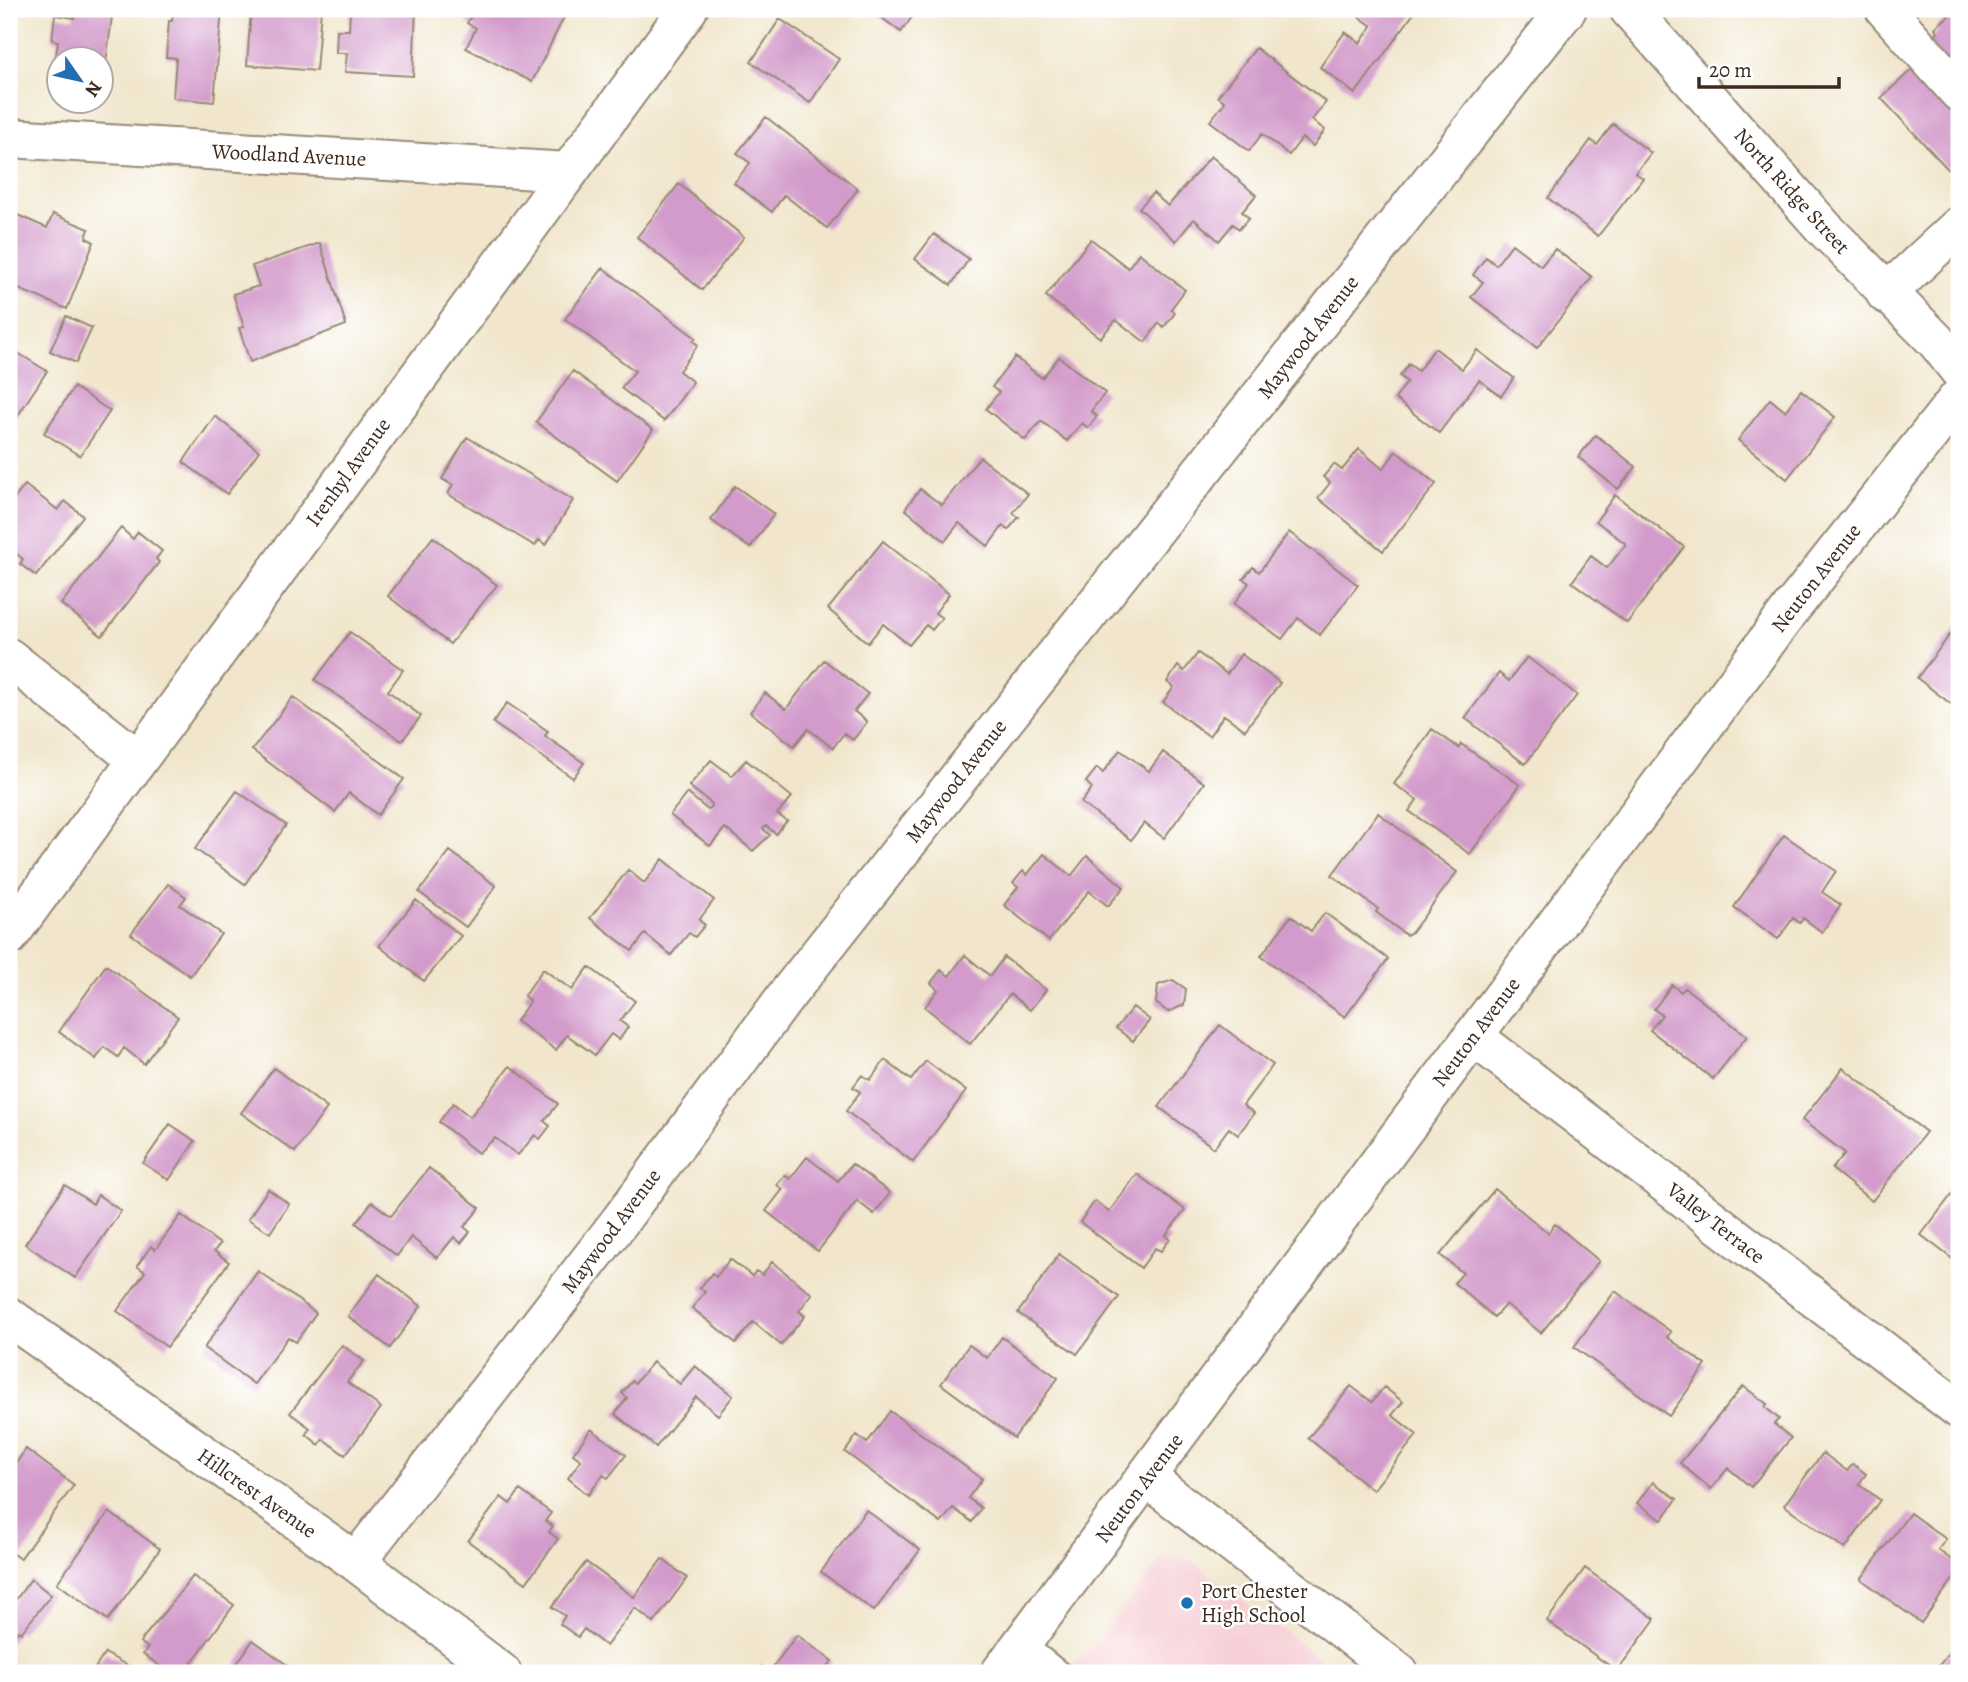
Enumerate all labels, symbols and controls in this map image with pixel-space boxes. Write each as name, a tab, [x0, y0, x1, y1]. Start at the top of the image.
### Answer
north arrow	[46, 46, 116, 116]
scale bar	[1699, 46, 1839, 90]
text: 20 m	[1709, 56, 1752, 84]
text: N	[79, 76, 108, 102]
street label: North Ridge Street	[1728, 122, 1856, 260]
street label: Woodland Avenue	[210, 137, 367, 173]
street label: Maywood Avenue	[1251, 269, 1365, 405]
street label: Irenhyl Avenue	[299, 412, 397, 532]
street label: Neuton Avenue	[1765, 518, 1867, 638]
street label: Maywood Avenue	[899, 713, 1013, 849]
street label: Neuton Avenue	[1425, 971, 1527, 1093]
street label: Maywood Avenue	[555, 1163, 667, 1299]
street label: Valley Terrace	[1660, 1175, 1771, 1270]
street label: Neuton Avenue	[1088, 1427, 1190, 1549]
street label: Hillcrest Avenue	[192, 1441, 322, 1545]
place label: Port Chester High School	[1201, 1577, 1308, 1629]
marker: Port Chester High School	[1179, 1595, 1195, 1611]

